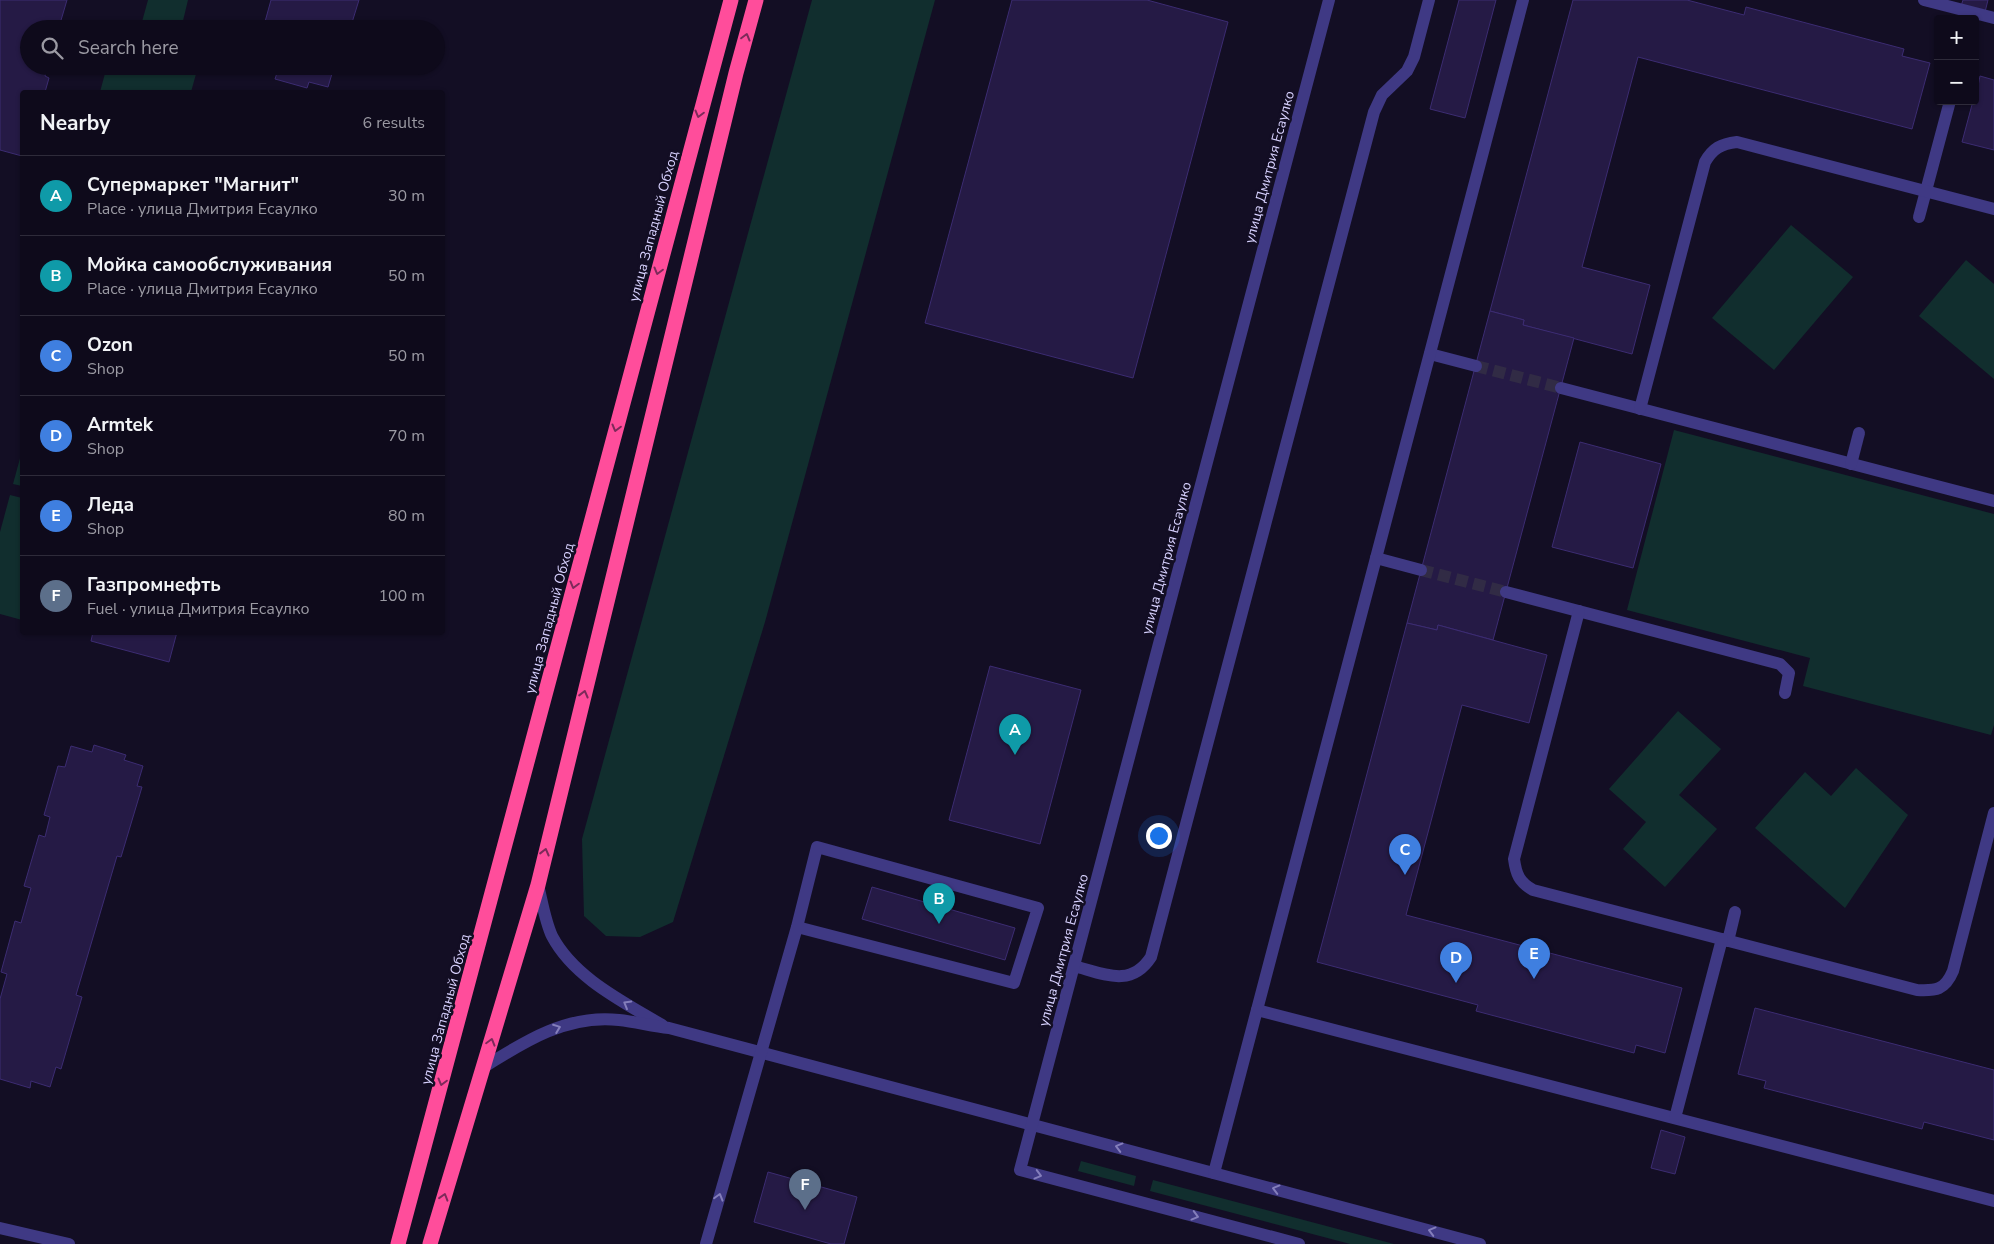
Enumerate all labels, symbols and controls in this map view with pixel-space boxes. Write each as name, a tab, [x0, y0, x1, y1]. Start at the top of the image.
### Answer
map controls	[1934, 15, 1979, 105]
button: +	[1934, 15, 1979, 60]
search box	[20, 20, 445, 75]
one-way arrow	[740, 32, 751, 41]
icon: search	[38, 34, 66, 62]
text: Search here	[78, 35, 179, 61]
button: −	[1934, 60, 1979, 105]
street label: улица Дмитрия Есаулко	[1240, 89, 1299, 246]
text: Nearby	[40, 109, 110, 137]
one-way arrow	[695, 110, 705, 118]
text: 6 results	[363, 112, 425, 134]
street label: улица Западный Обход	[624, 149, 683, 304]
text: Супермаркет "Магнит"	[87, 172, 299, 198]
text: A	[50, 185, 62, 207]
text: 30 m	[388, 185, 425, 207]
text: Place · улица Дмитрия Есаулко	[87, 198, 318, 220]
text: Мойка самообслуживания	[87, 252, 332, 278]
text: B	[50, 265, 62, 287]
text: 50 m	[388, 265, 425, 287]
one-way arrow	[653, 267, 663, 275]
text: Place · улица Дмитрия Есаулко	[87, 278, 318, 300]
text: Ozon	[87, 332, 133, 358]
text: C	[51, 345, 61, 367]
text: 50 m	[388, 345, 425, 367]
text: Shop	[87, 358, 124, 380]
text: Armtek	[87, 412, 153, 438]
one-way arrow	[611, 424, 622, 433]
text: D	[50, 425, 62, 447]
text: 70 m	[388, 425, 425, 447]
text: Shop	[87, 438, 124, 460]
street label: улица Дмитрия Есаулко	[1137, 480, 1196, 637]
text: Леда	[87, 492, 134, 518]
text: E	[51, 505, 61, 527]
text: 80 m	[388, 505, 425, 527]
text: Shop	[87, 518, 124, 540]
street label: улица Западный Обход	[520, 541, 579, 696]
text: Газпромнефть	[87, 572, 221, 598]
one-way arrow	[569, 581, 580, 590]
text: F	[52, 585, 61, 607]
text: 100 m	[378, 585, 425, 607]
text: Fuel · улица Дмитрия Есаулко	[87, 598, 310, 620]
one-way arrow	[578, 690, 589, 699]
pin: A	[999, 714, 1031, 755]
your location	[1146, 823, 1172, 849]
pin: C	[1389, 834, 1421, 875]
one-way arrow	[540, 849, 550, 857]
street label: улица Дмитрия Есаулко	[1034, 872, 1093, 1029]
pin: B	[923, 883, 955, 924]
street label: улица Западный Обход	[416, 932, 475, 1087]
pin: E	[1518, 938, 1550, 979]
pin: D	[1440, 942, 1472, 983]
one-way arrow	[623, 1000, 632, 1010]
one-way arrow	[553, 1024, 561, 1034]
one-way arrow	[486, 1038, 496, 1047]
one-way arrow	[437, 1078, 448, 1086]
one-way arrow	[1114, 1142, 1123, 1153]
pin: F	[789, 1169, 821, 1210]
one-way arrow	[1033, 1169, 1042, 1180]
one-way arrow	[1271, 1184, 1280, 1195]
one-way arrow	[714, 1193, 724, 1202]
one-way arrow	[438, 1194, 448, 1202]
one-way arrow	[1190, 1211, 1198, 1221]
one-way arrow	[1429, 1227, 1437, 1237]

